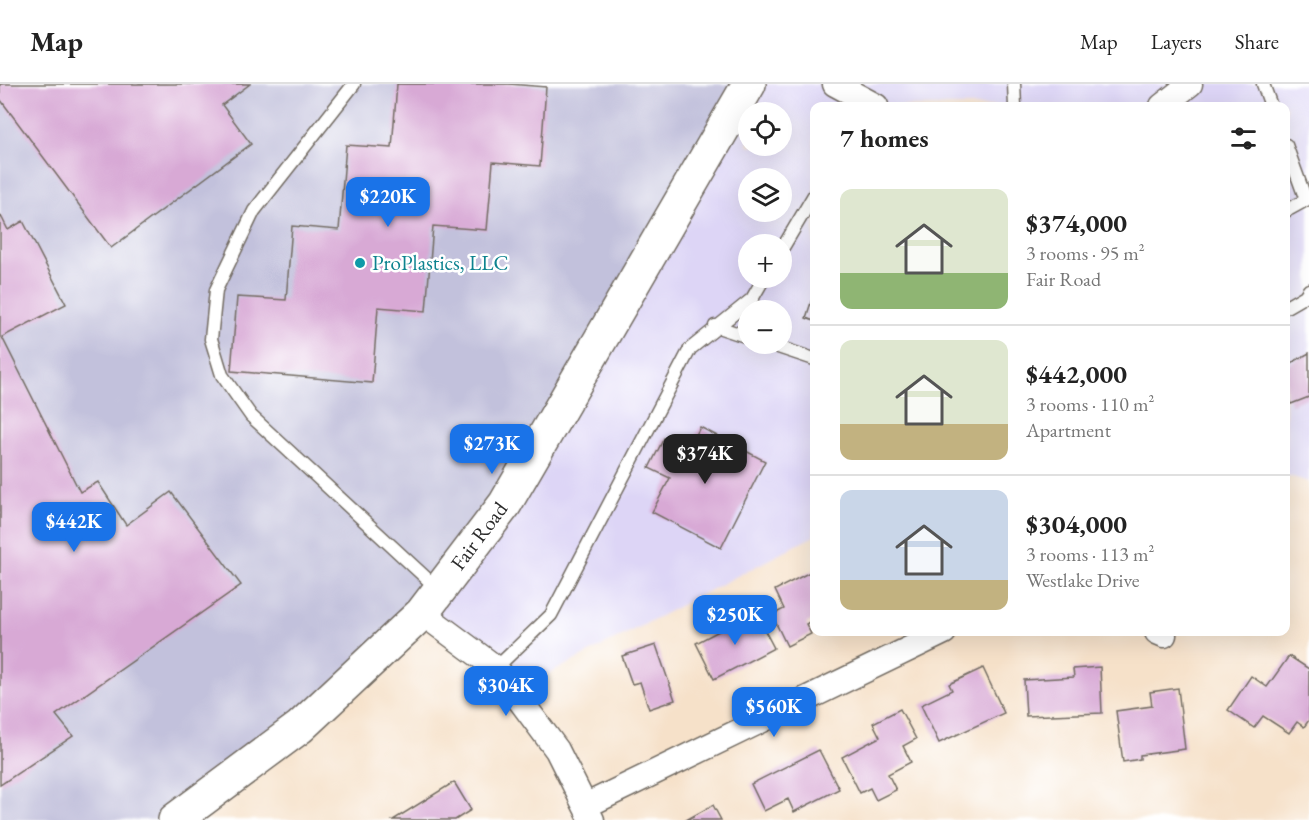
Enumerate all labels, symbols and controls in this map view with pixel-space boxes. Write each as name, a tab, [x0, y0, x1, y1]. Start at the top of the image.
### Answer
text: Map	[30, 23, 83, 59]
text: Map	[1080, 28, 1118, 55]
text: Layers	[1151, 28, 1202, 55]
text: Share	[1235, 28, 1279, 55]
map controls	[738, 102, 792, 354]
button: locate	[738, 102, 792, 156]
text: 7 homes	[840, 121, 929, 155]
icon: filters	[1227, 122, 1260, 155]
button: layers	[738, 168, 792, 222]
pin: $220K	[346, 177, 430, 228]
text: $220K	[360, 183, 416, 209]
text: $374,000	[1026, 206, 1127, 240]
icon: home	[888, 213, 960, 285]
button: +	[738, 234, 792, 288]
text: 3 rooms · 95 m²	[1026, 240, 1145, 266]
place label: ProPlastics, LLC	[372, 249, 508, 276]
marker: ProPlastics, LLC	[353, 256, 367, 270]
text: Fair Road	[1026, 266, 1101, 292]
button: −	[738, 300, 792, 354]
text: $442,000	[1026, 357, 1127, 391]
icon: home	[888, 364, 960, 436]
text: 3 rooms · 110 m²	[1026, 391, 1154, 417]
text: Apartment	[1026, 417, 1111, 443]
pin: $273K	[450, 424, 534, 475]
text: $273K	[464, 430, 520, 456]
pin: $374K	[663, 434, 747, 485]
text: $374K	[677, 440, 733, 466]
street label: Fair Road	[444, 496, 513, 575]
pin: $442K	[32, 502, 116, 553]
text: $304,000	[1026, 507, 1127, 541]
text: $442K	[46, 508, 102, 534]
icon: home	[888, 514, 960, 586]
text: 3 rooms · 113 m²	[1026, 541, 1154, 567]
text: Westlake Drive	[1026, 567, 1140, 593]
pin: $250K	[693, 595, 777, 646]
text: $250K	[707, 601, 763, 627]
pin: $304K	[464, 666, 548, 717]
text: $304K	[478, 672, 534, 698]
pin: $560K	[732, 687, 816, 738]
text: $560K	[746, 693, 802, 719]

